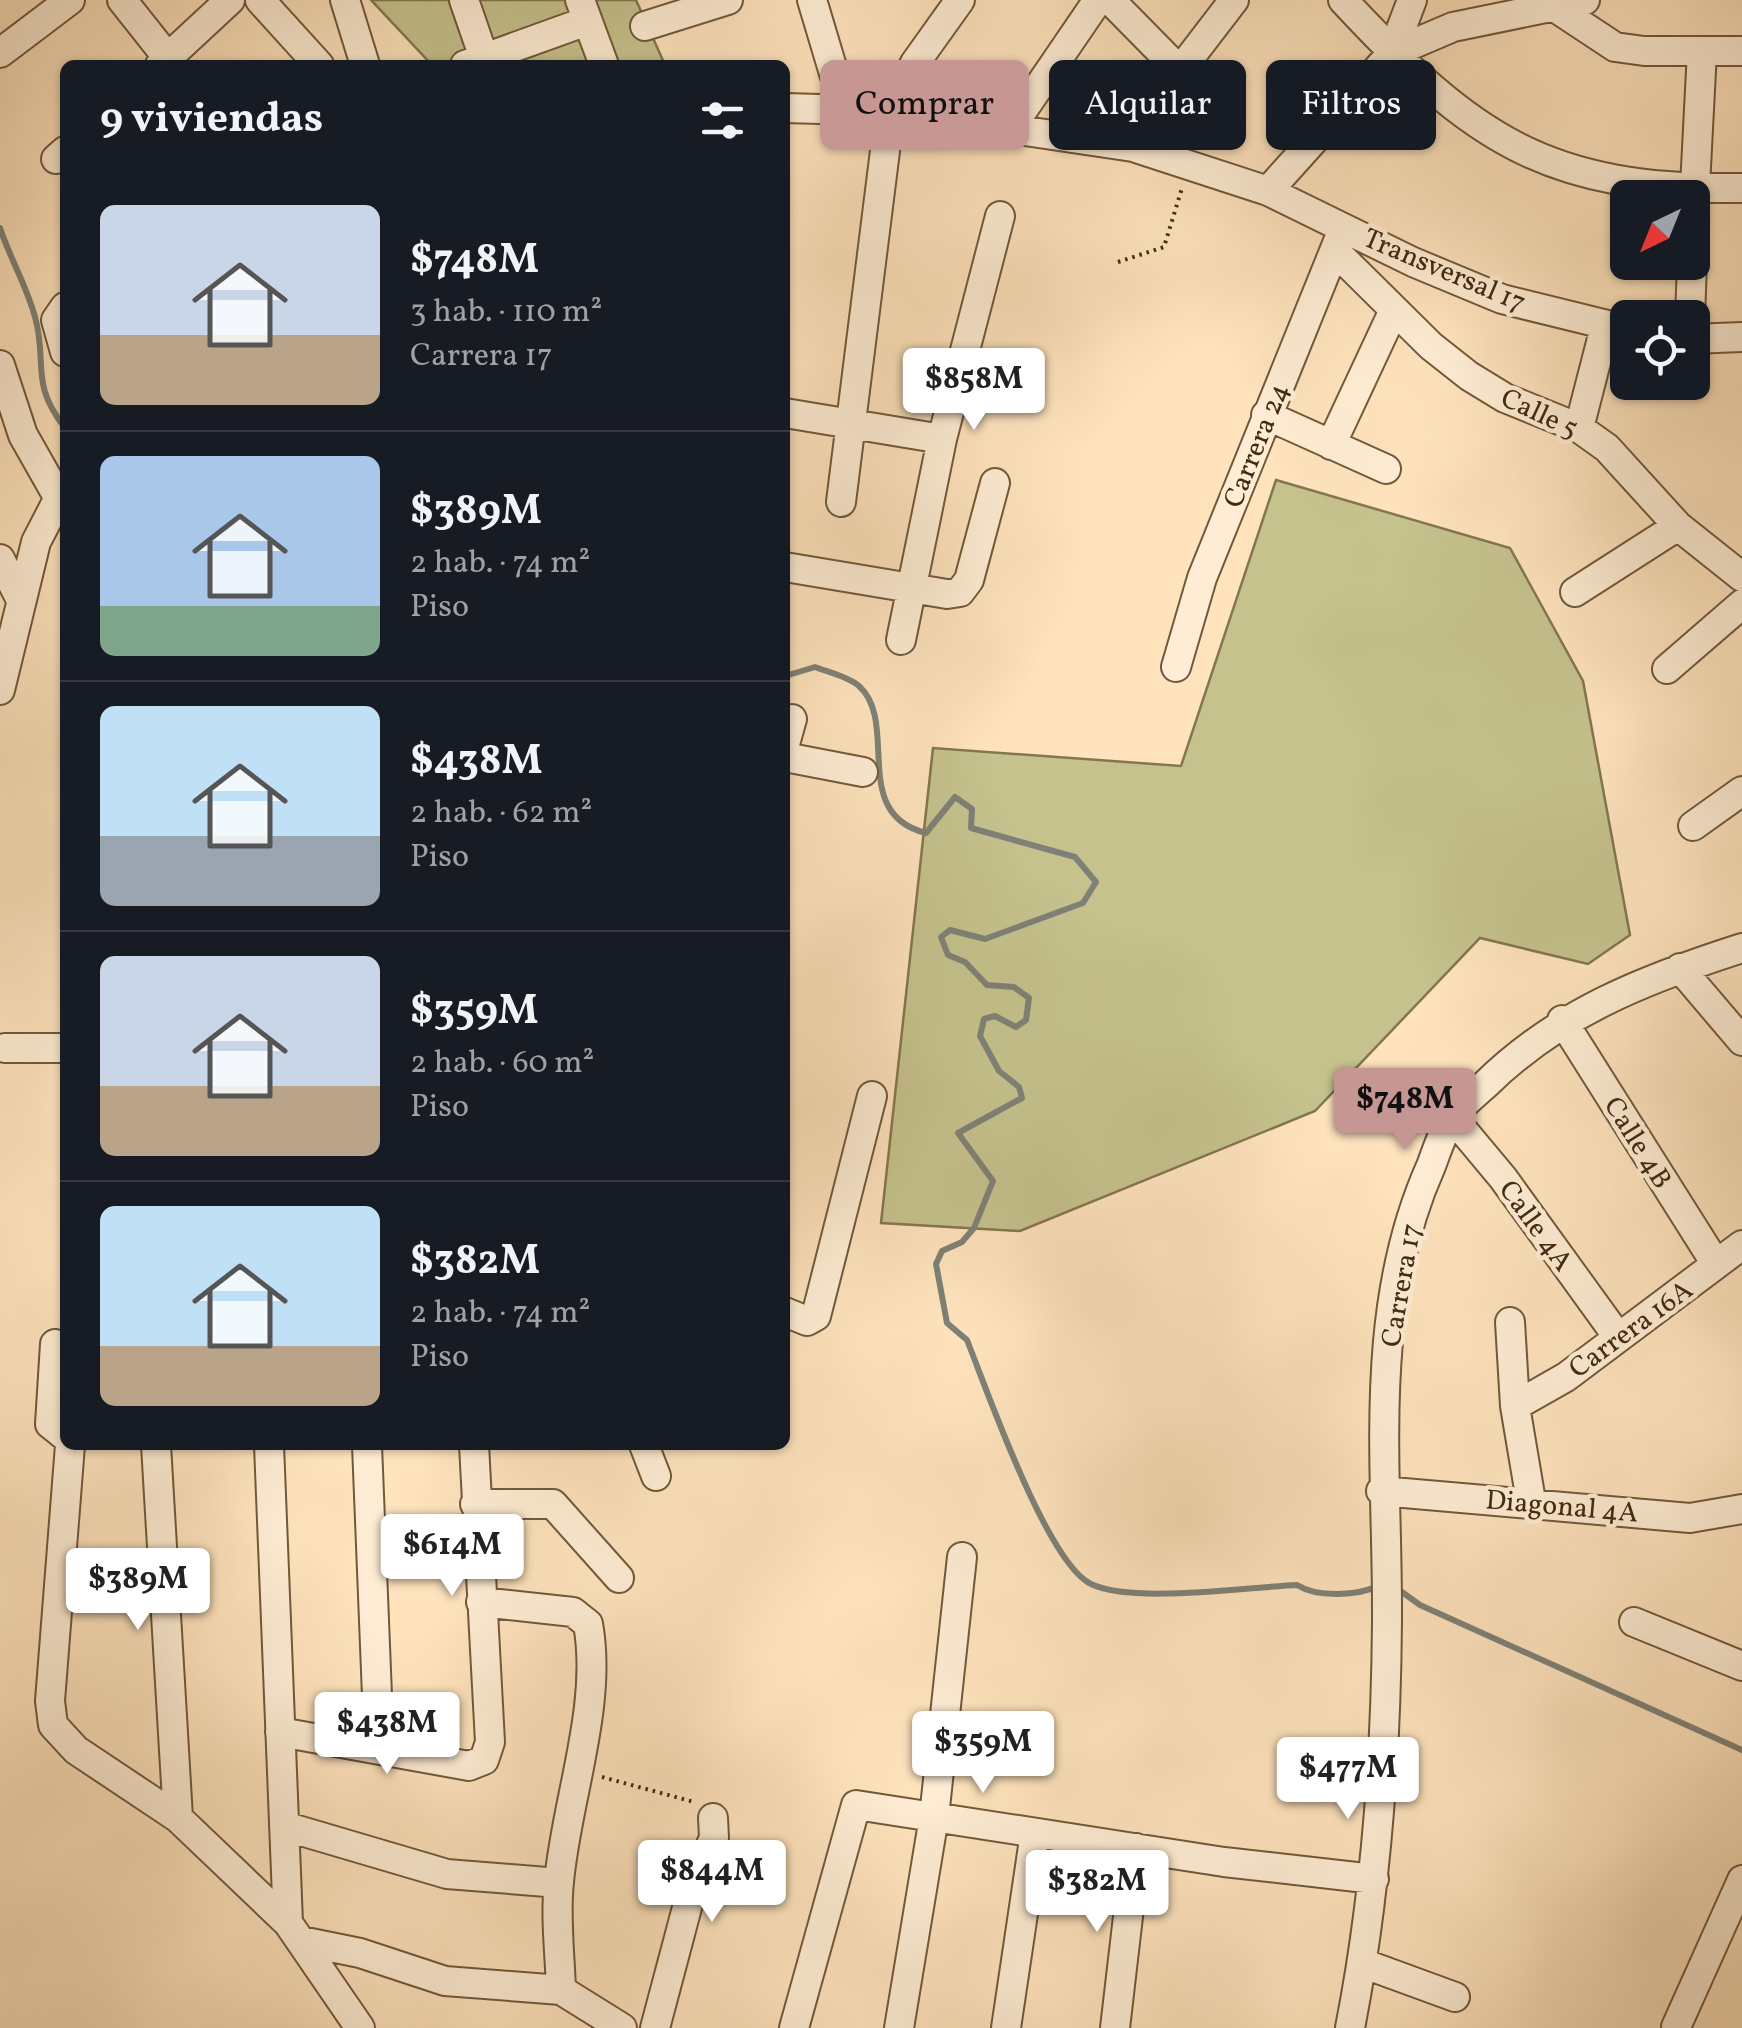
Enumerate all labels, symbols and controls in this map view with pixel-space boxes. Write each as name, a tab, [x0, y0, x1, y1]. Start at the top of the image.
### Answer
chip: Comprar	[820, 60, 1029, 150]
chip: Alquilar	[1049, 60, 1246, 150]
chip: Filtros	[1266, 60, 1436, 150]
text: 9 viviendas	[100, 91, 323, 150]
icon: filters	[695, 93, 750, 148]
north arrow	[1610, 180, 1710, 280]
map controls	[1610, 180, 1710, 400]
street label: Transversal 17	[1357, 220, 1531, 323]
text: $748M	[410, 232, 539, 291]
icon: home	[180, 245, 300, 365]
text: 3 hab. · 110 m²	[410, 291, 602, 335]
button: locate	[1610, 300, 1710, 400]
text: Carrera 17	[410, 335, 553, 379]
pin: $858M	[904, 348, 1044, 433]
text: $858M	[925, 358, 1023, 402]
street label: Carrera 24	[1215, 378, 1300, 514]
street label: Calle 5	[1494, 379, 1584, 449]
text: $389M	[410, 483, 542, 542]
icon: home	[180, 496, 300, 616]
text: 2 hab. · 74 m²	[410, 542, 590, 586]
text: Piso	[410, 586, 469, 630]
text: $438M	[410, 733, 542, 792]
icon: home	[180, 746, 300, 866]
text: 2 hab. · 62 m²	[410, 792, 592, 836]
text: Piso	[410, 836, 469, 880]
text: $359M	[410, 983, 538, 1042]
icon: home	[180, 996, 300, 1116]
text: 2 hab. · 60 m²	[410, 1042, 594, 1086]
pin: $748M	[1335, 1068, 1475, 1153]
text: $748M	[1356, 1078, 1454, 1122]
text: Piso	[410, 1086, 469, 1130]
street label: Calle 4B	[1593, 1090, 1680, 1197]
street label: Calle 4A	[1489, 1173, 1582, 1280]
street label: Carrera 17	[1372, 1221, 1432, 1350]
text: $382M	[410, 1233, 540, 1292]
icon: home	[180, 1246, 300, 1366]
street label: Carrera 16A	[1561, 1271, 1702, 1388]
text: 2 hab. · 74 m²	[410, 1292, 590, 1336]
text: Piso	[410, 1336, 469, 1380]
street label: Diagonal 4A	[1484, 1481, 1640, 1534]
pin: $614M	[382, 1514, 522, 1599]
text: $614M	[403, 1524, 501, 1568]
pin: $389M	[68, 1548, 208, 1633]
text: $389M	[88, 1558, 188, 1602]
pin: $438M	[317, 1692, 457, 1777]
text: $438M	[337, 1702, 437, 1746]
pin: $359M	[913, 1711, 1053, 1796]
text: $359M	[934, 1721, 1032, 1765]
pin: $477M	[1278, 1737, 1418, 1822]
text: $477M	[1299, 1747, 1397, 1791]
pin: $844M	[642, 1840, 782, 1925]
text: $844M	[660, 1850, 764, 1894]
pin: $382M	[1027, 1850, 1167, 1935]
text: $382M	[1048, 1860, 1146, 1904]

